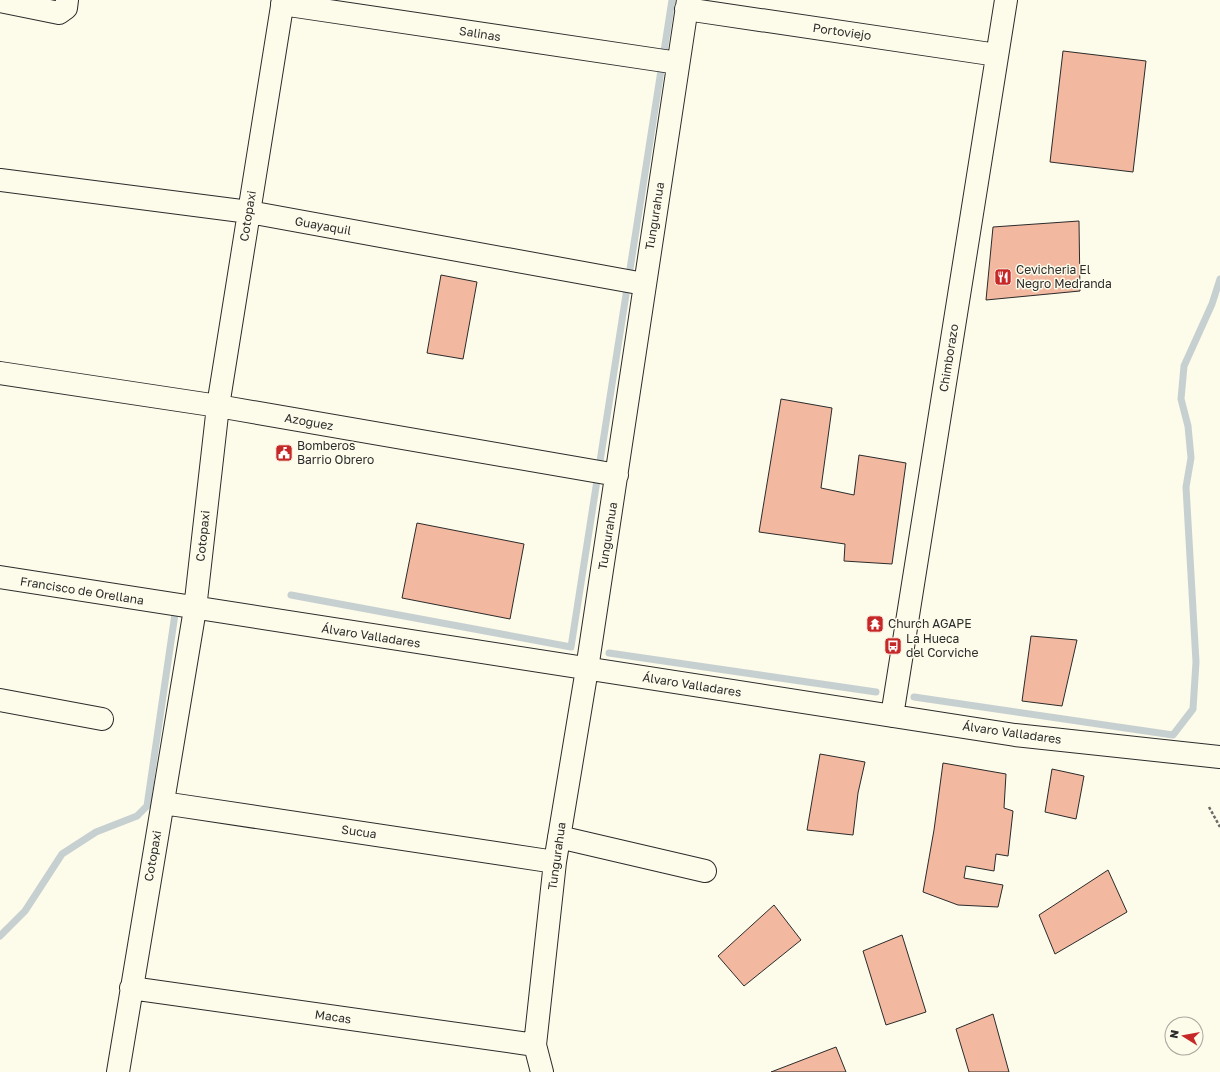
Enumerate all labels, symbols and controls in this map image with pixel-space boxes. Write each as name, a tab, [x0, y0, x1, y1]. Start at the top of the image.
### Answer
street label: Portoviejo	[812, 20, 872, 43]
street label: Salinas	[458, 23, 502, 44]
street label: Tungurahua	[642, 181, 667, 251]
street label: Cotopaxi	[236, 189, 259, 242]
street label: Guayaquil	[294, 213, 353, 238]
place label: Cevicheria El Negro Medranda	[1016, 262, 1112, 291]
restaurant icon: Cevicheria El Negro Medranda	[993, 267, 1013, 287]
street label: Chimborazo	[936, 323, 961, 393]
street label: Azoguez	[284, 410, 335, 433]
place label: Bomberos Barrio Obrero	[297, 438, 374, 467]
public building icon: Bomberos Barrio Obrero	[274, 443, 294, 463]
street label: Tungurahua	[595, 501, 620, 571]
street label: Cotopaxi	[192, 510, 213, 562]
street label: Francisco de Orellana	[19, 573, 145, 608]
temple icon: Church AGAPE	[865, 614, 885, 634]
place label: Church AGAPE	[888, 616, 972, 631]
street label: Álvaro Valladares	[321, 620, 422, 651]
place label: La Hueca del Corviche	[906, 631, 978, 660]
bus stop icon: La Hueca del Corviche	[883, 636, 903, 656]
street label: Álvaro Valladares	[642, 669, 743, 700]
street label: Álvaro Valladares	[962, 718, 1063, 747]
street label: Tungurahua	[544, 821, 569, 891]
street label: Sucua	[340, 822, 378, 841]
street label: Cotopaxi	[141, 829, 164, 882]
street label: Macas	[314, 1007, 352, 1026]
north arrow	[1164, 1016, 1204, 1056]
text: N	[1167, 1029, 1181, 1039]

